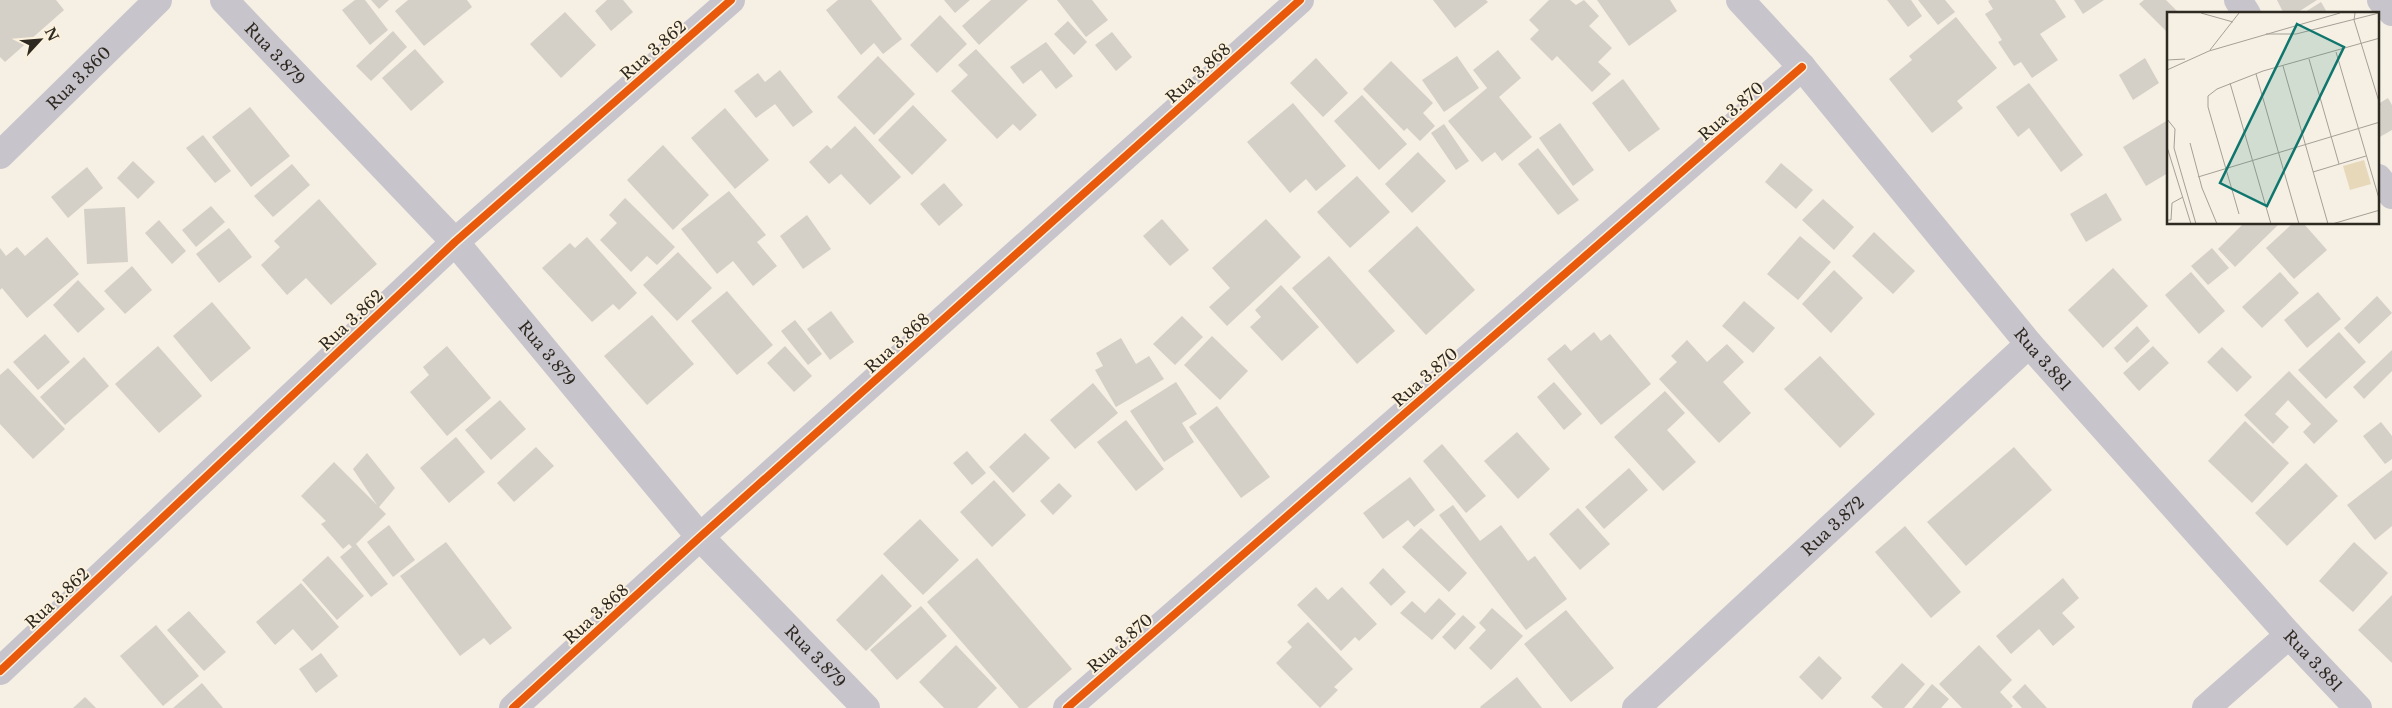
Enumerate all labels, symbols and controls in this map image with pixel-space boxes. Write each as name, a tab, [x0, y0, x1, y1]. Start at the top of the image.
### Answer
inset map	[2167, 12, 2380, 225]
north arrow	[15, 15, 65, 65]
street label: Rua 3.862	[616, 16, 690, 84]
street label: Rua 3.879	[241, 18, 310, 89]
text: N	[41, 24, 63, 44]
street label: Rua 3.868	[1161, 39, 1235, 107]
street label: Rua 3.860	[42, 42, 115, 114]
street label: Rua 3.870	[1694, 77, 1768, 145]
street label: Rua 3.862	[315, 285, 387, 355]
street label: Rua 3.868	[860, 309, 934, 377]
street label: Rua 3.879	[514, 316, 580, 390]
street label: Rua 3.881	[2010, 324, 2076, 395]
street label: Rua 3.870	[1388, 343, 1462, 411]
street label: Rua 3.872	[1797, 492, 1868, 560]
street label: Rua 3.862	[21, 563, 93, 633]
street label: Rua 3.868	[559, 580, 633, 648]
street label: Rua 3.870	[1083, 609, 1157, 677]
street label: Rua 3.879	[781, 621, 850, 691]
street label: Rua 3.881	[2279, 626, 2347, 696]

